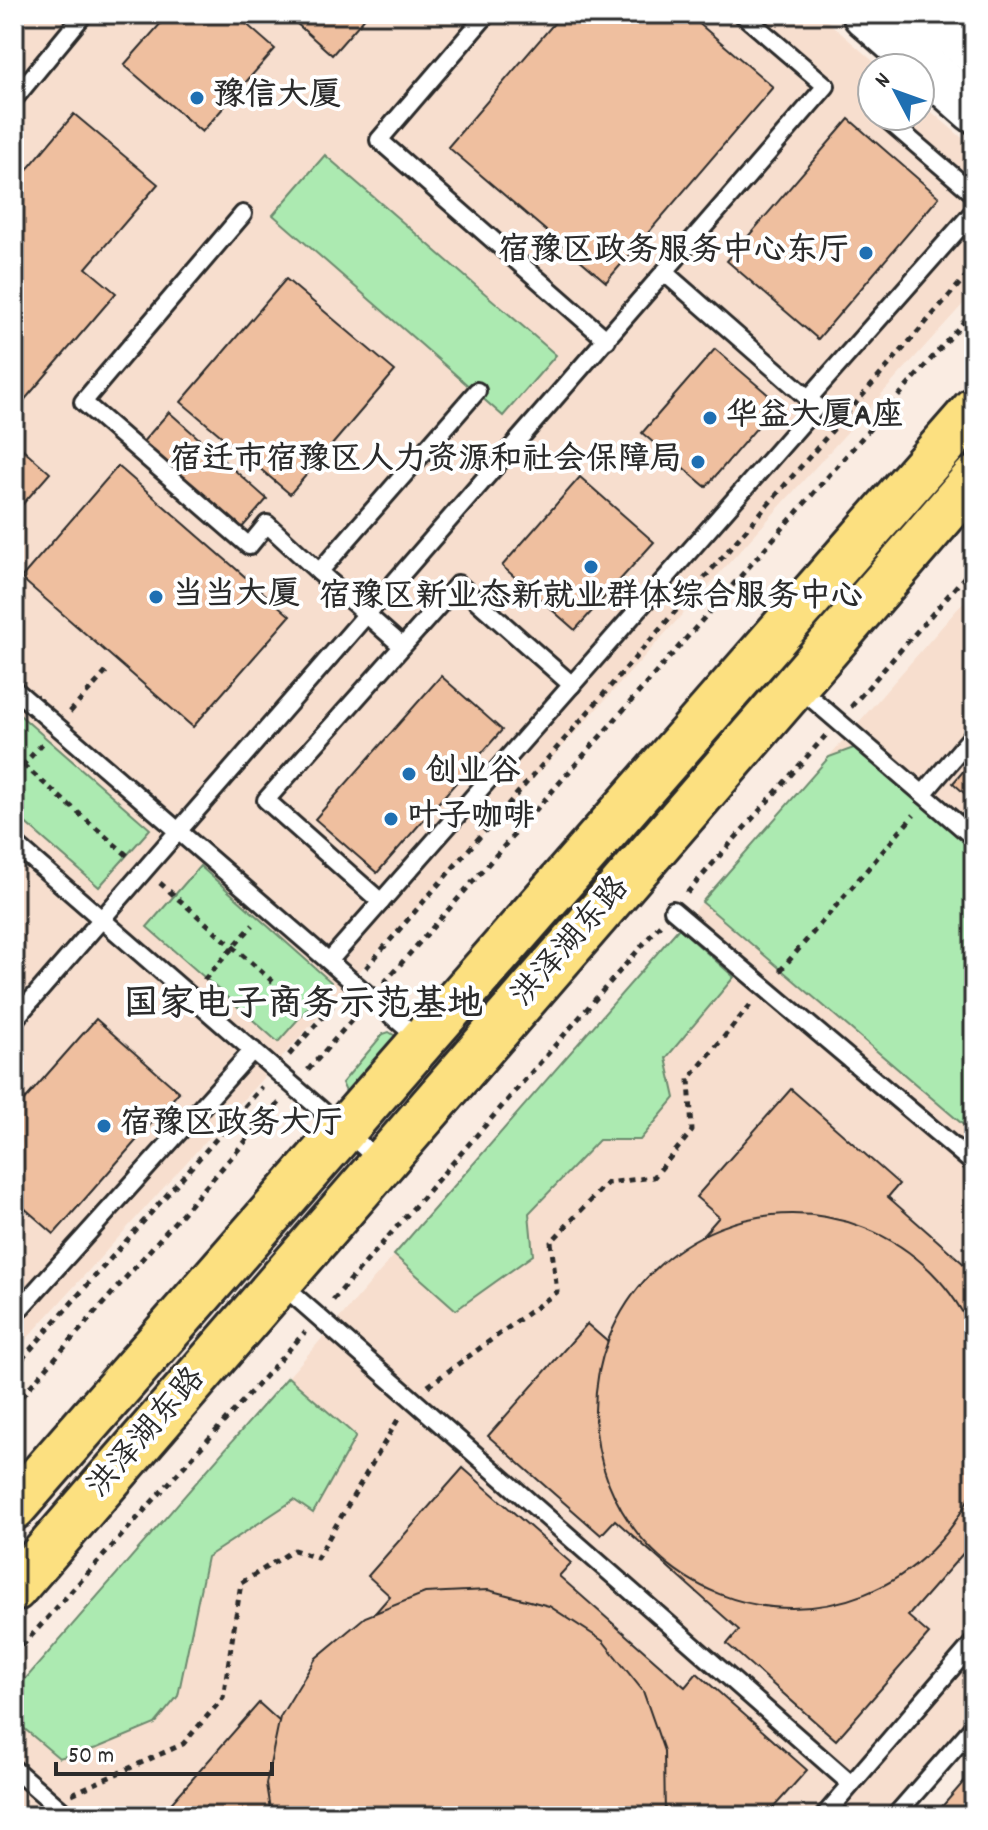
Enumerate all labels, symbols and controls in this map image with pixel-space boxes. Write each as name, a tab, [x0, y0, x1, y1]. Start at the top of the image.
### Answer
north arrow	[856, 52, 936, 132]
text: N	[868, 67, 899, 95]
place label: 豫信大厦	[213, 75, 341, 121]
marker: 豫信大厦	[188, 89, 206, 107]
place label: 宿豫区政务服务中心东厅	[498, 230, 850, 276]
marker: 宿豫区政务服务中心东厅	[857, 244, 875, 262]
place label: 华益大厦A座	[726, 395, 903, 441]
marker: 华益大厦A座	[701, 409, 719, 427]
place label: 宿迁市宿豫区人力资源和社会保障局	[170, 439, 682, 485]
marker: 宿迁市宿豫区人力资源和社会保障局	[689, 453, 707, 471]
marker: 宿豫区新业态新就业群体综合服务中心	[582, 558, 600, 576]
place label: 当当大厦	[172, 574, 300, 620]
place label: 宿豫区新业态新就业群体综合服务中心	[319, 576, 863, 622]
marker: 当当大厦	[147, 588, 165, 606]
place label: 创业谷	[425, 751, 521, 797]
marker: 创业谷	[400, 765, 418, 783]
place label: 叶子咖啡	[407, 796, 535, 842]
marker: 叶子咖啡	[382, 810, 400, 828]
street label: 洪泽湖东路	[502, 868, 642, 1018]
district label: 国家电子商务示范基地	[123, 981, 483, 1033]
place label: 宿豫区政务大厅	[120, 1103, 344, 1149]
marker: 宿豫区政务大厅	[95, 1117, 113, 1135]
street label: 洪泽湖东路	[78, 1359, 218, 1509]
scale bar	[56, 1726, 272, 1776]
text: 50 m	[68, 1740, 114, 1774]

